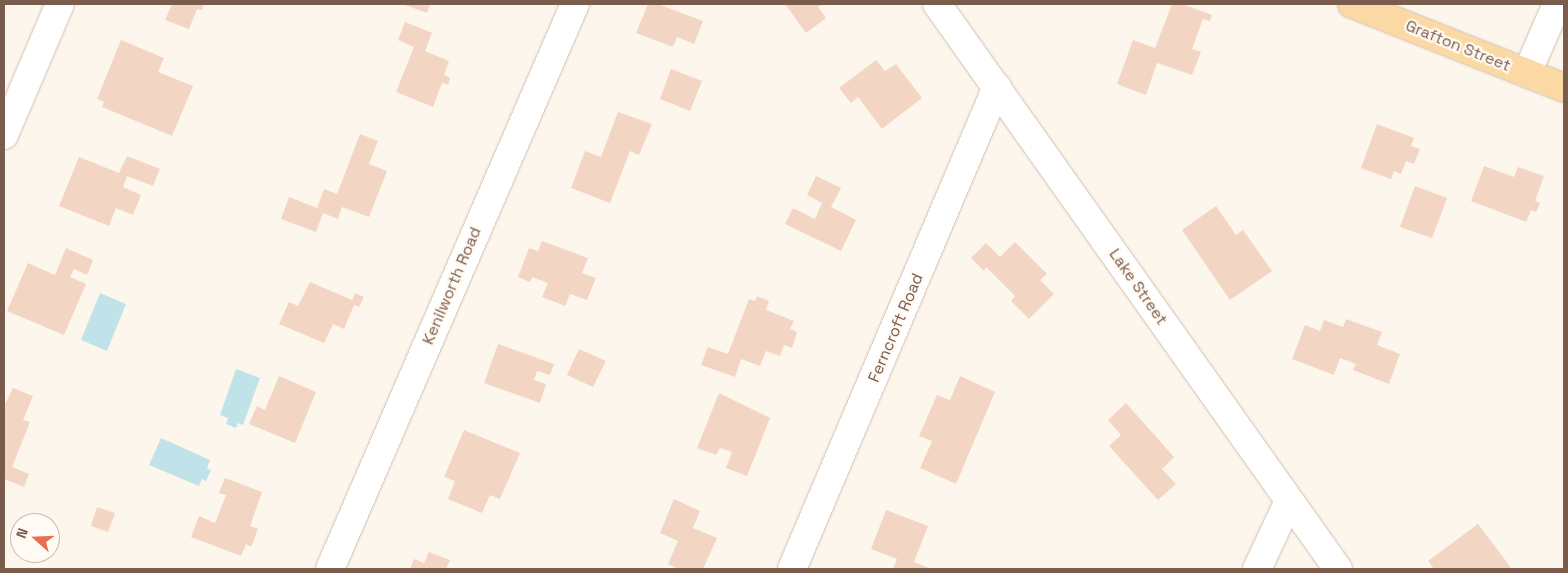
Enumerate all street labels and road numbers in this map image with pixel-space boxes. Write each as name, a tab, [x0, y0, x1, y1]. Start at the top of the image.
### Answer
street label: Grafton Street	[1403, 16, 1513, 76]
street label: Kenilworth Road	[419, 224, 485, 348]
street label: Lake Street	[1105, 245, 1171, 329]
street label: Ferncroft Road	[864, 271, 928, 385]

